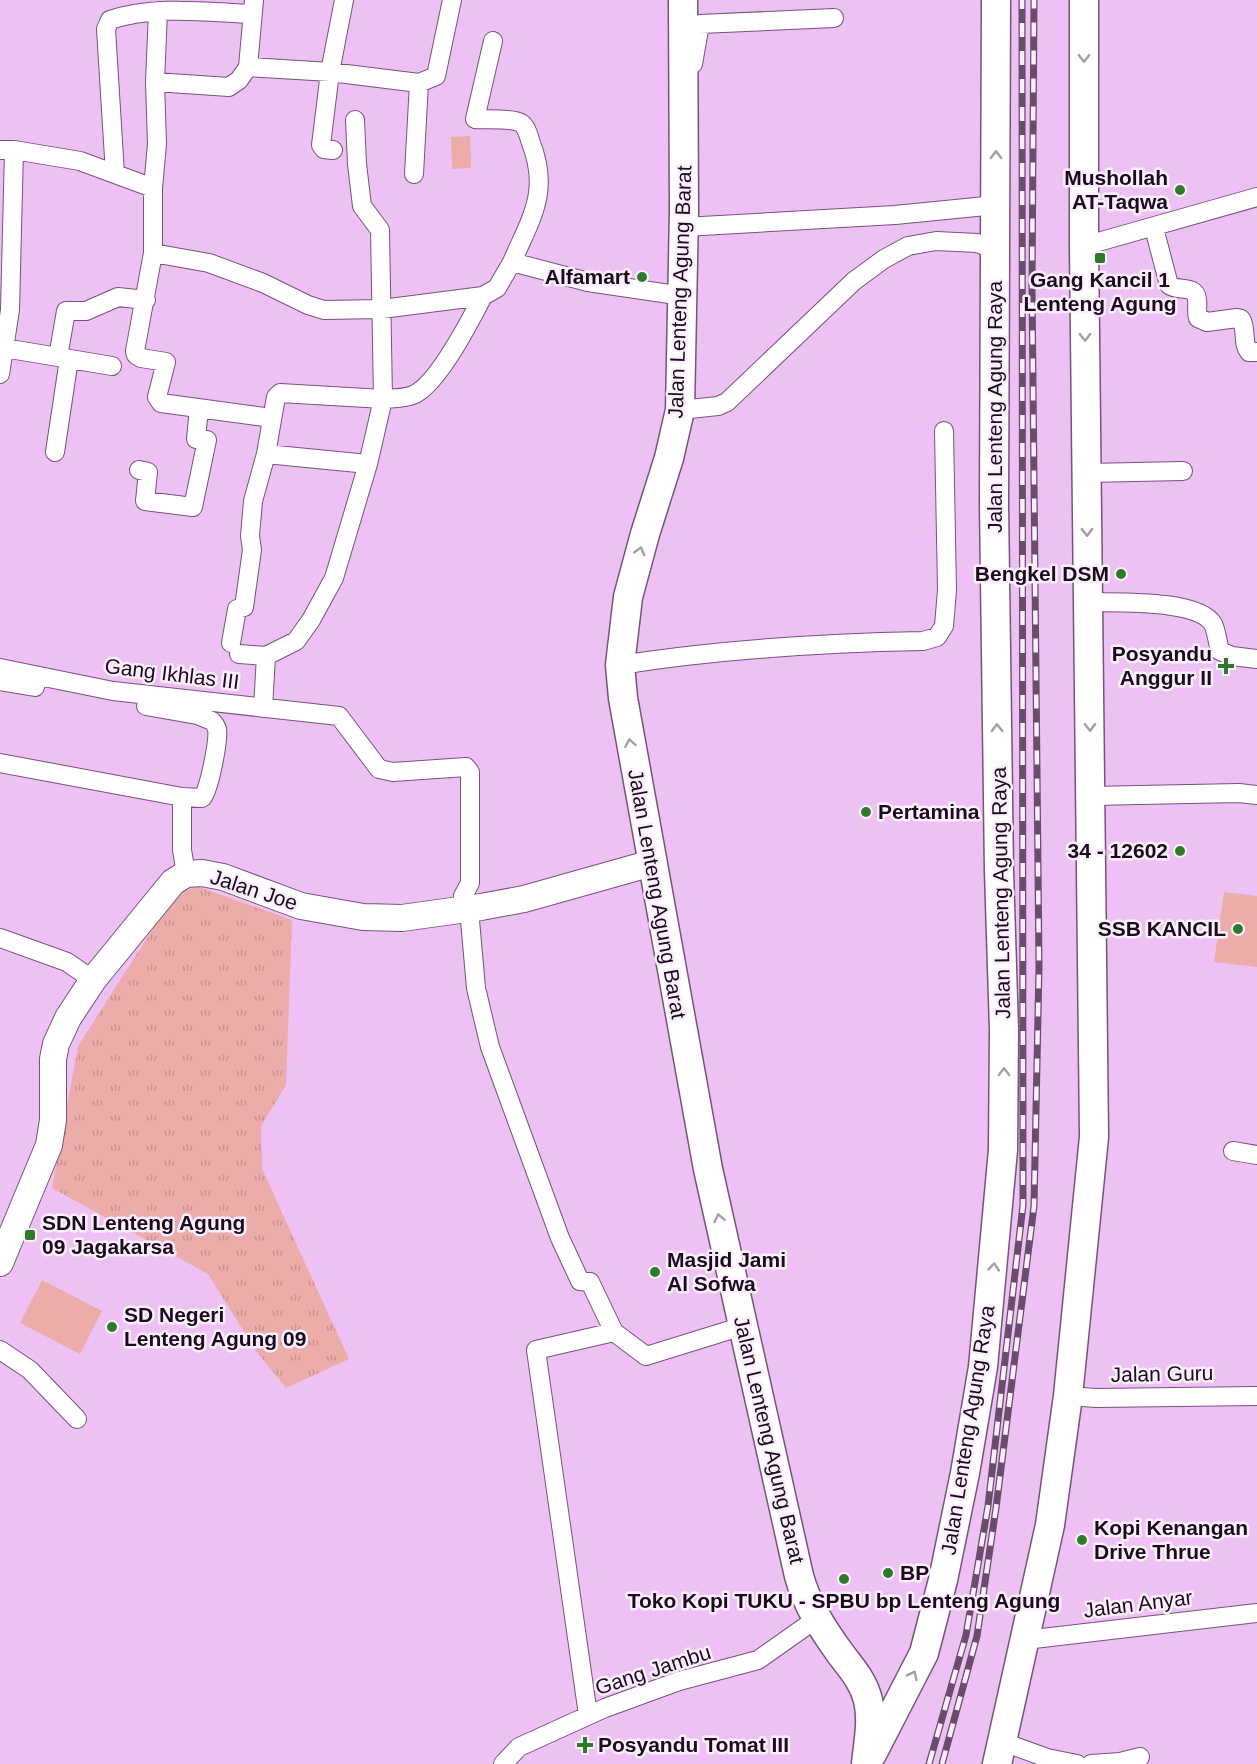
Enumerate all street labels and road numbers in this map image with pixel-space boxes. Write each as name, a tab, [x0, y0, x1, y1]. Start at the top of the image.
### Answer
street label: Jalan Lenteng Agung Barat	[664, 165, 695, 419]
street label: Jalan Lenteng Agung Raya	[983, 281, 1006, 533]
street label: Gang Ikhlas III	[103, 654, 241, 693]
street label: Jalan Lenteng Agung Raya	[987, 766, 1014, 1019]
street label: Jalan Lenteng Agung Barat	[624, 767, 691, 1021]
street label: Jalan Joe	[208, 865, 300, 914]
street label: Jalan Lenteng Agung Raya	[936, 1303, 999, 1556]
street label: Jalan Lenteng Agung Barat	[730, 1314, 809, 1566]
street label: Jalan Guru	[1110, 1361, 1214, 1386]
street label: Jalan Anyar	[1082, 1585, 1194, 1622]
street label: Gang Jambu	[592, 1640, 714, 1699]

